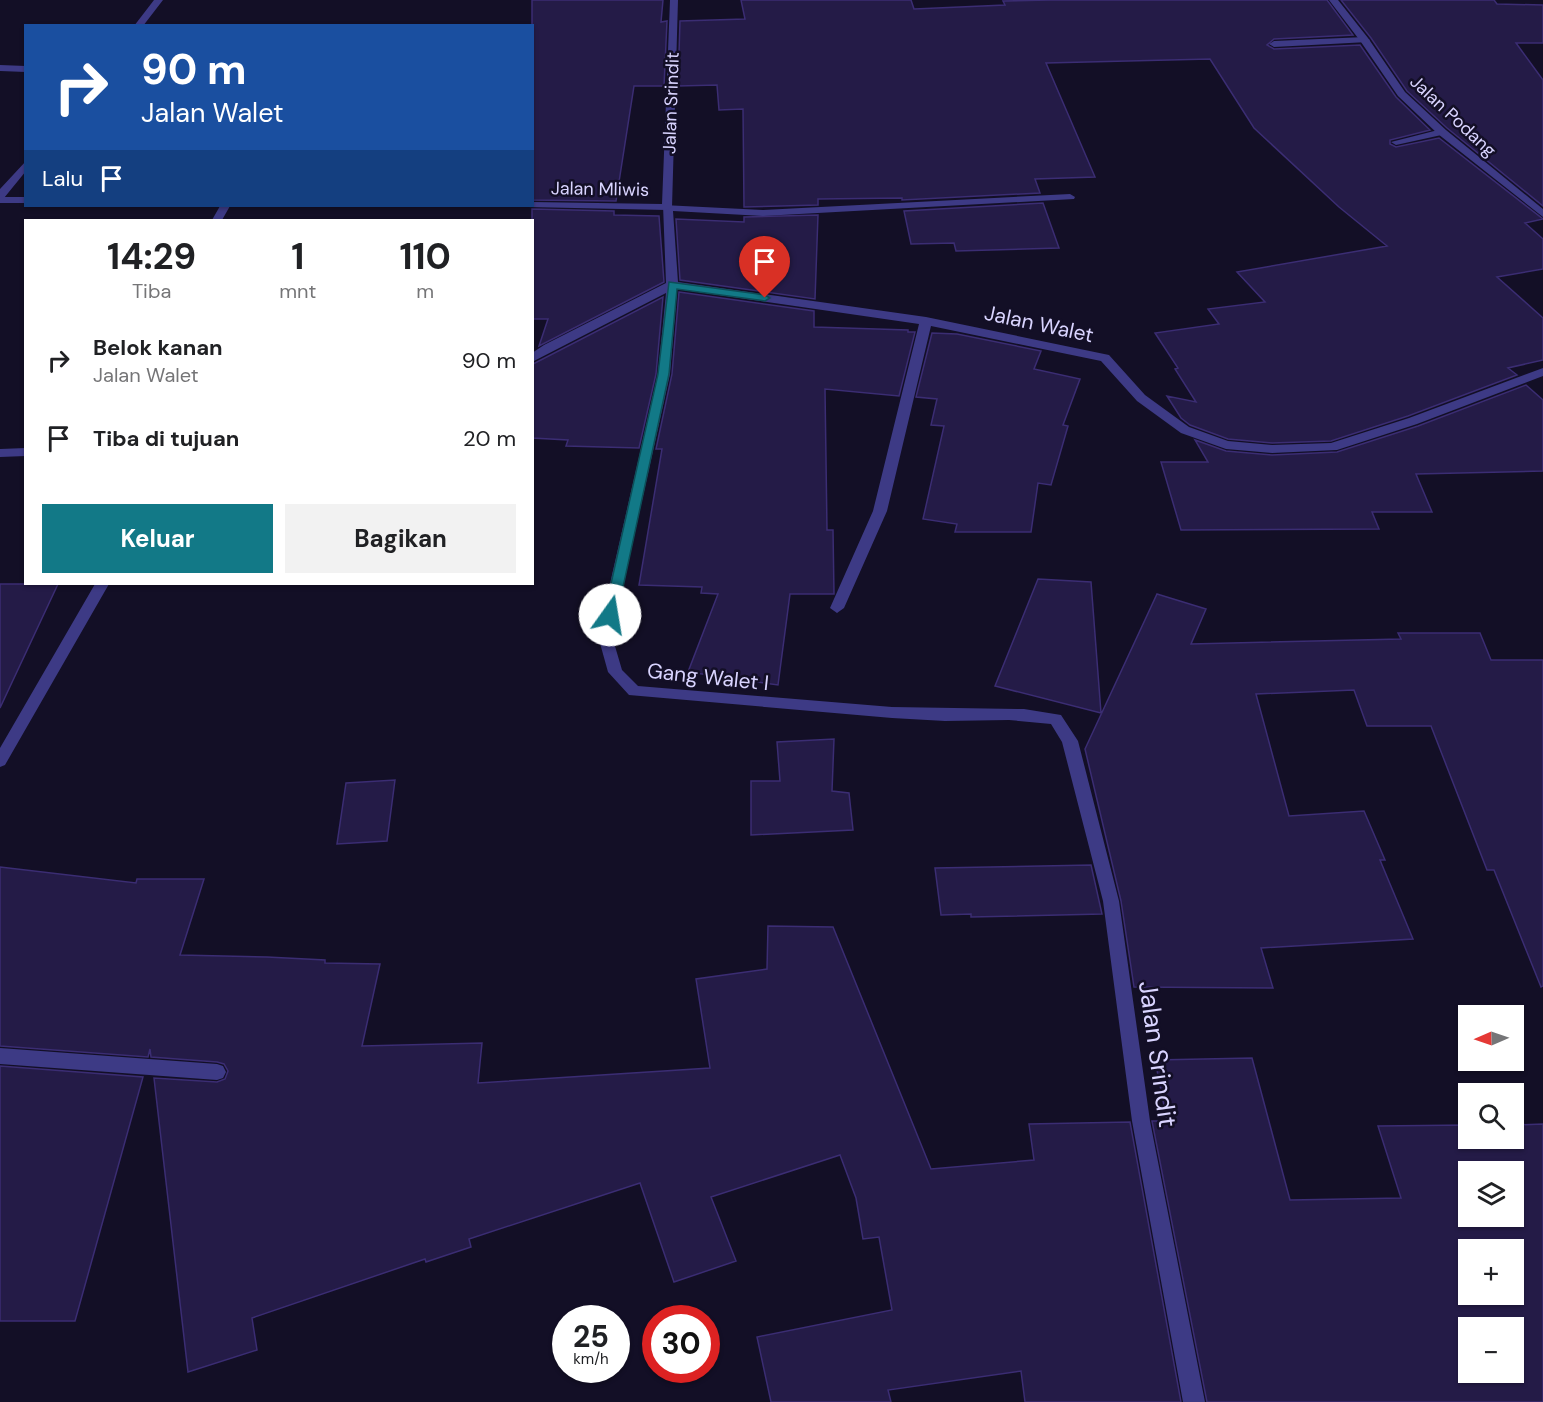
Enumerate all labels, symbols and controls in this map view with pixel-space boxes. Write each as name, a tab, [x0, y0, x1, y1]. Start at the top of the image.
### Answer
text: 90 m	[141, 42, 247, 97]
icon: right	[42, 48, 120, 126]
street label: Jalan Srindit	[657, 52, 685, 154]
street label: Jalan Podang	[1405, 70, 1501, 162]
text: Jalan Walet	[141, 95, 284, 130]
icon: arrive	[95, 162, 128, 195]
text: Lalu	[42, 164, 83, 193]
street label: Jalan Mliwis	[551, 176, 649, 202]
text: 14:29	[107, 233, 196, 280]
text: 1	[291, 233, 304, 280]
text: 110	[399, 233, 451, 280]
pin	[739, 236, 790, 298]
icon: arrive	[748, 245, 781, 278]
text: Tiba	[132, 278, 171, 304]
text: mnt	[279, 278, 316, 304]
text: m	[416, 278, 434, 304]
street label: Jalan Walet	[982, 299, 1096, 349]
text: Belok kanan	[93, 333, 223, 362]
icon: right	[42, 344, 75, 377]
text: 90 m	[462, 346, 516, 375]
text: Jalan Walet	[93, 362, 199, 388]
icon: arrive	[42, 422, 75, 455]
text: Tiba di tujuan	[93, 424, 239, 453]
text: 20 m	[463, 424, 516, 453]
button: Keluar	[42, 504, 273, 573]
button: Bagikan	[285, 504, 516, 573]
position arrow	[578, 583, 642, 647]
street label: Gang Walet I	[646, 657, 770, 697]
street label: Jalan Srindit	[1131, 979, 1185, 1129]
north arrow	[1458, 1005, 1524, 1071]
map controls	[1458, 1005, 1524, 1383]
button: search	[1458, 1083, 1524, 1149]
button: layers	[1458, 1161, 1524, 1227]
button: +	[1458, 1239, 1524, 1305]
speed limit sign: 30	[642, 1305, 720, 1383]
text: 25	[573, 1317, 609, 1356]
button: −	[1458, 1317, 1524, 1383]
text: km/h	[573, 1349, 609, 1369]

